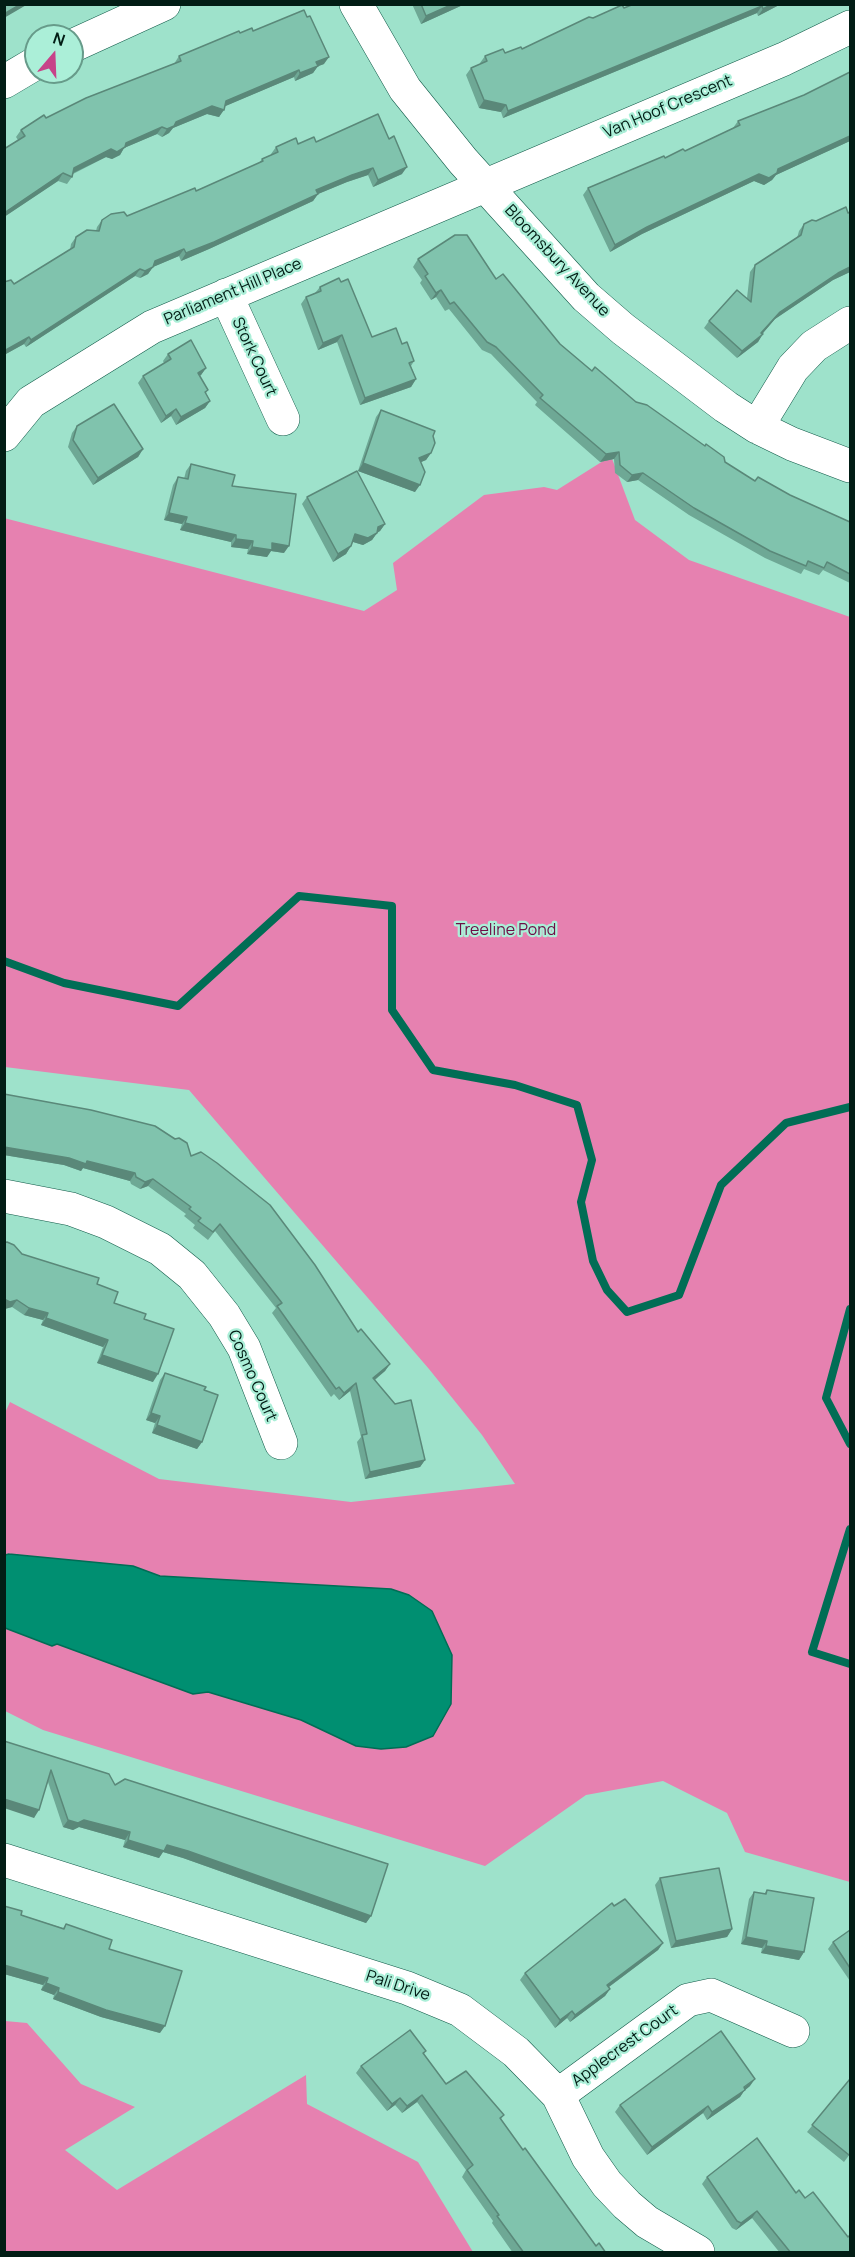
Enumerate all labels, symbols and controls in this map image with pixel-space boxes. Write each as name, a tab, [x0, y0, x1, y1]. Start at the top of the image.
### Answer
north arrow	[24, 24, 84, 84]
text: N	[50, 27, 68, 51]
street label: Van Hoof Crescent	[601, 71, 735, 143]
street label: Bloomsbury Avenue	[500, 201, 614, 321]
street label: Parliament Hill Place	[161, 254, 305, 330]
street label: Stork Court	[227, 314, 281, 400]
park label: Treeline Pond	[456, 921, 556, 941]
street label: Cosmo Court	[223, 1327, 281, 1425]
street label: Pali Drive	[364, 1967, 432, 2005]
street label: Applecrest Court	[568, 2001, 682, 2091]

